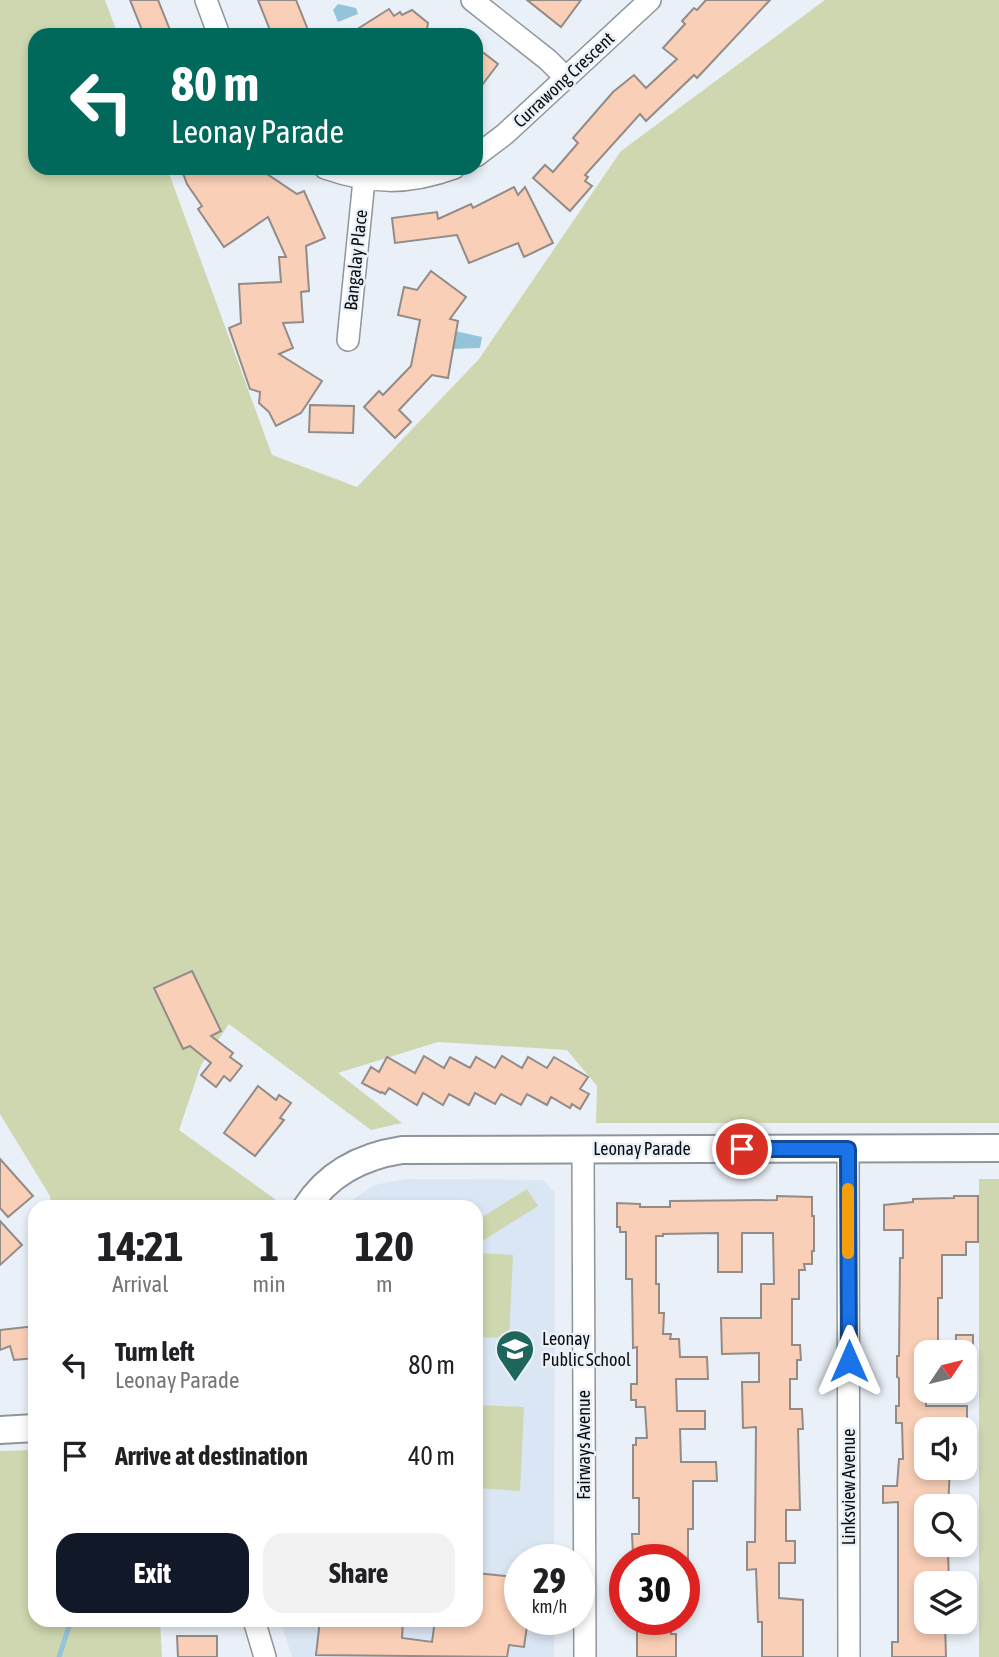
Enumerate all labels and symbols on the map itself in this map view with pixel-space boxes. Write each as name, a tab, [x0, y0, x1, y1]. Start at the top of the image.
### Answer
street label: Currawong Crescent	[509, 28, 618, 132]
street label: Bangalay Place	[340, 209, 371, 311]
pin	[712, 1119, 772, 1179]
street label: Leonay Parade	[593, 1138, 691, 1159]
position arrow	[812, 1324, 886, 1398]
school or university icon: Leonay Public School	[494, 1328, 536, 1383]
place label: Leonay Public School	[542, 1328, 631, 1370]
north arrow	[914, 1340, 976, 1404]
street label: Fairways Avenue	[573, 1390, 594, 1500]
street label: Linksview Avenue	[838, 1429, 859, 1545]
speed limit sign: 30	[609, 1544, 700, 1635]

